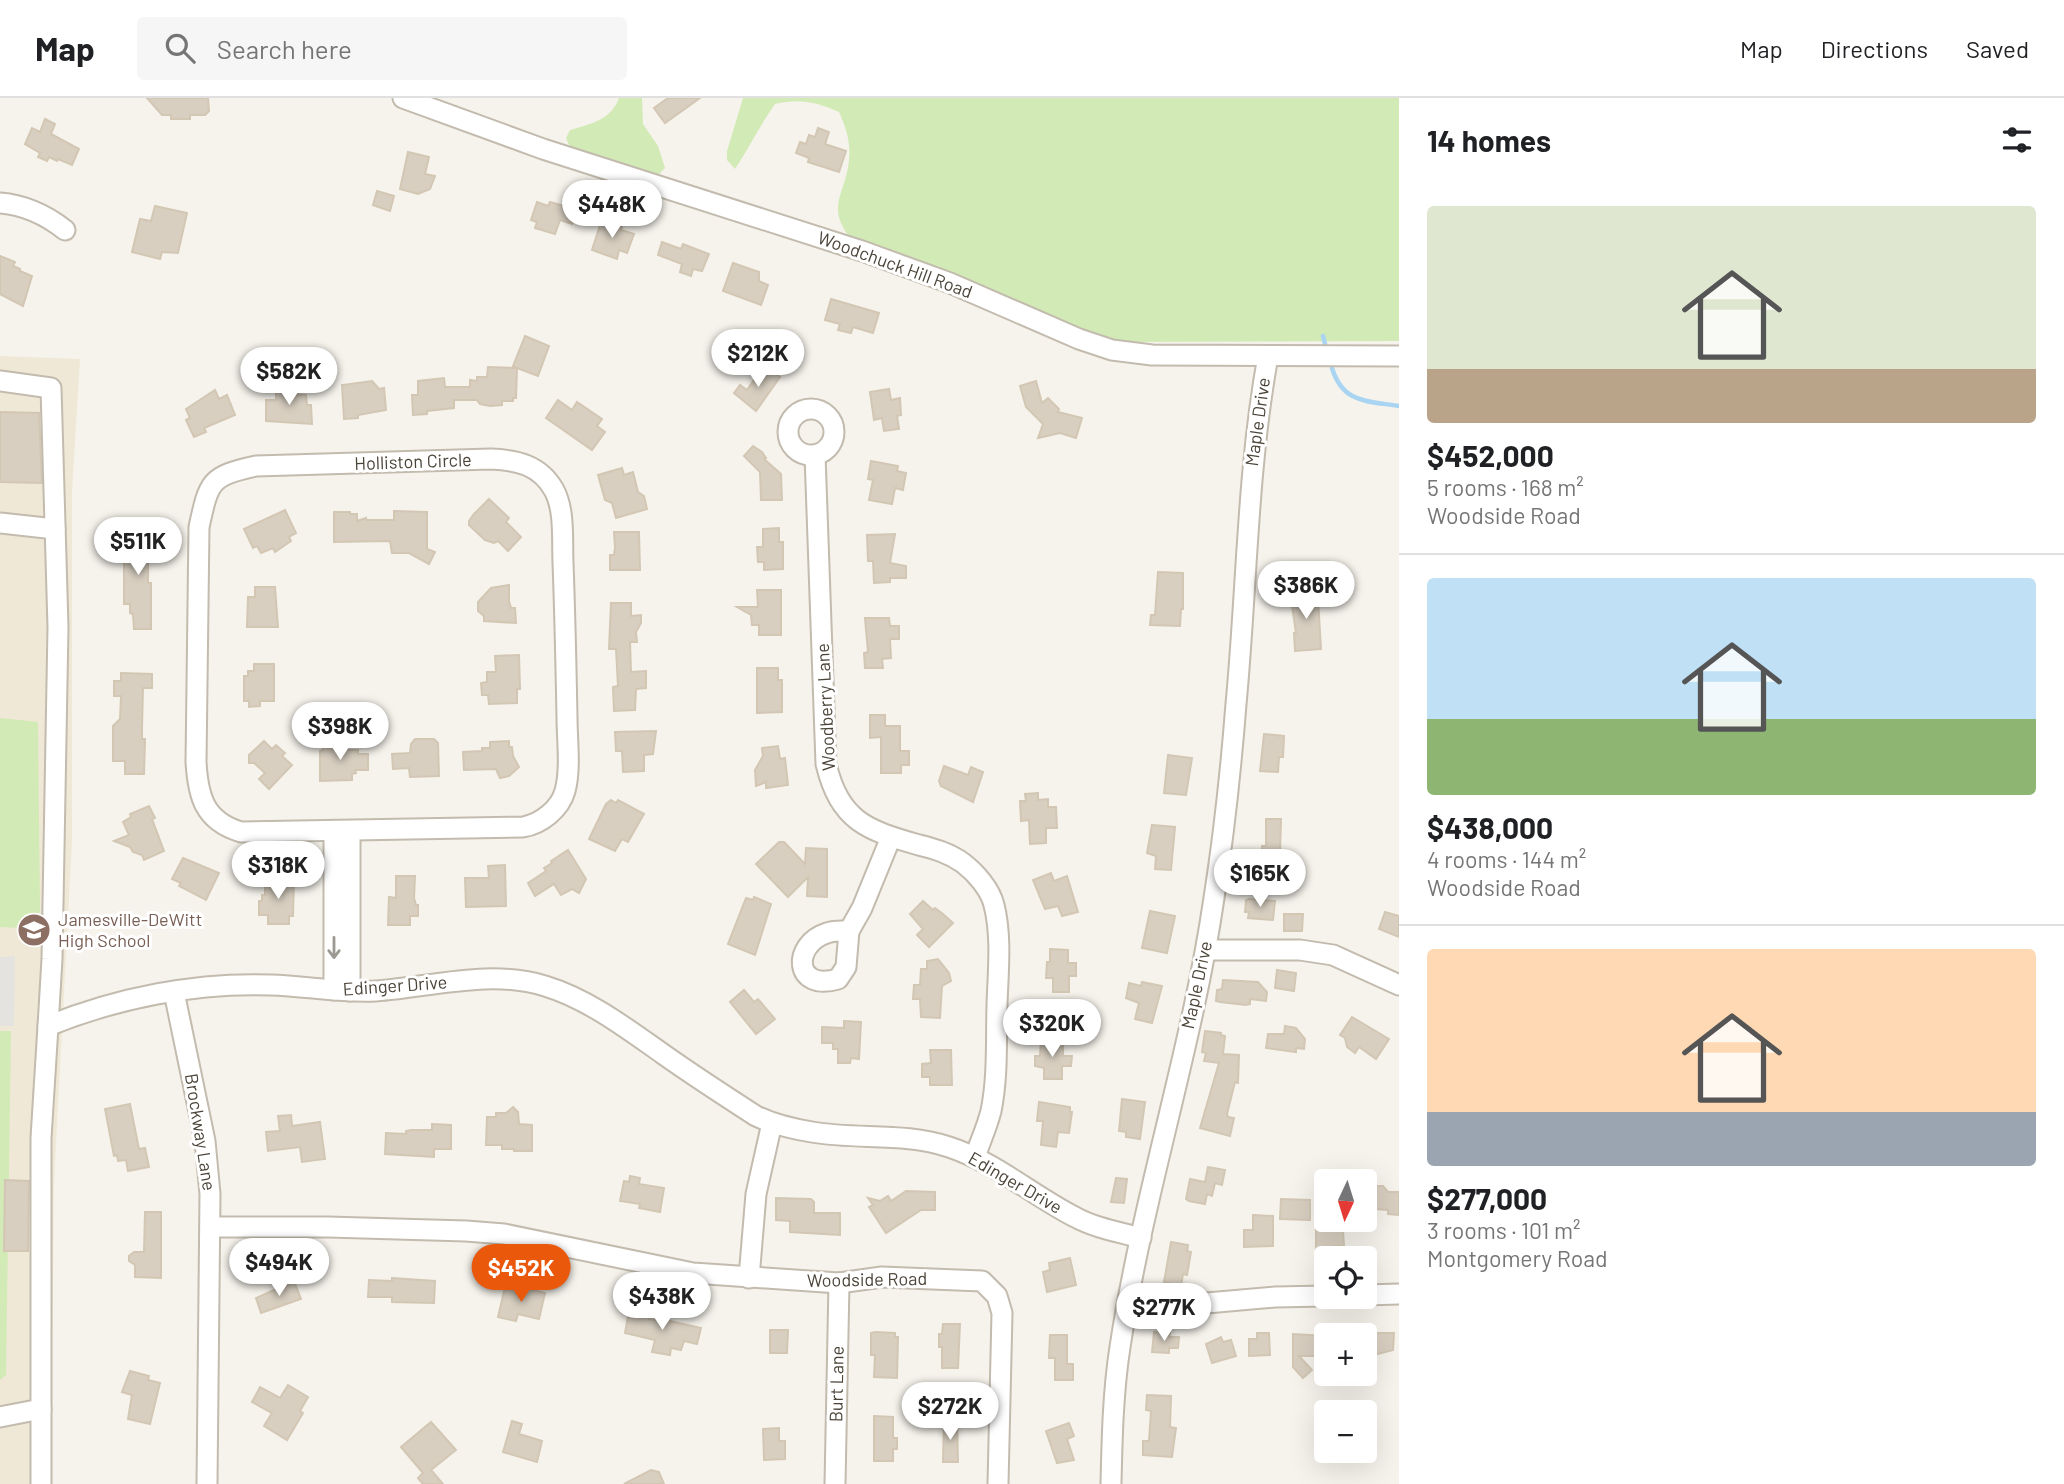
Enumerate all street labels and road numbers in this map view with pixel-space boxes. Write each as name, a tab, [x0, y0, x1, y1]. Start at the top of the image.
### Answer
street label: Woodchuck Hill Road	[815, 226, 976, 302]
street label: Maple Drive	[1240, 376, 1274, 468]
street label: Holliston Circle	[354, 448, 472, 474]
street label: Woodberry Lane	[811, 643, 839, 771]
street label: Maple Drive	[1176, 939, 1216, 1031]
street label: Edinger Drive	[342, 970, 448, 1000]
street label: Brockway Lane	[181, 1072, 221, 1192]
street label: Edinger Drive	[965, 1146, 1066, 1218]
street label: Woodside Road	[807, 1267, 927, 1291]
street label: Burt Lane	[824, 1346, 848, 1422]

